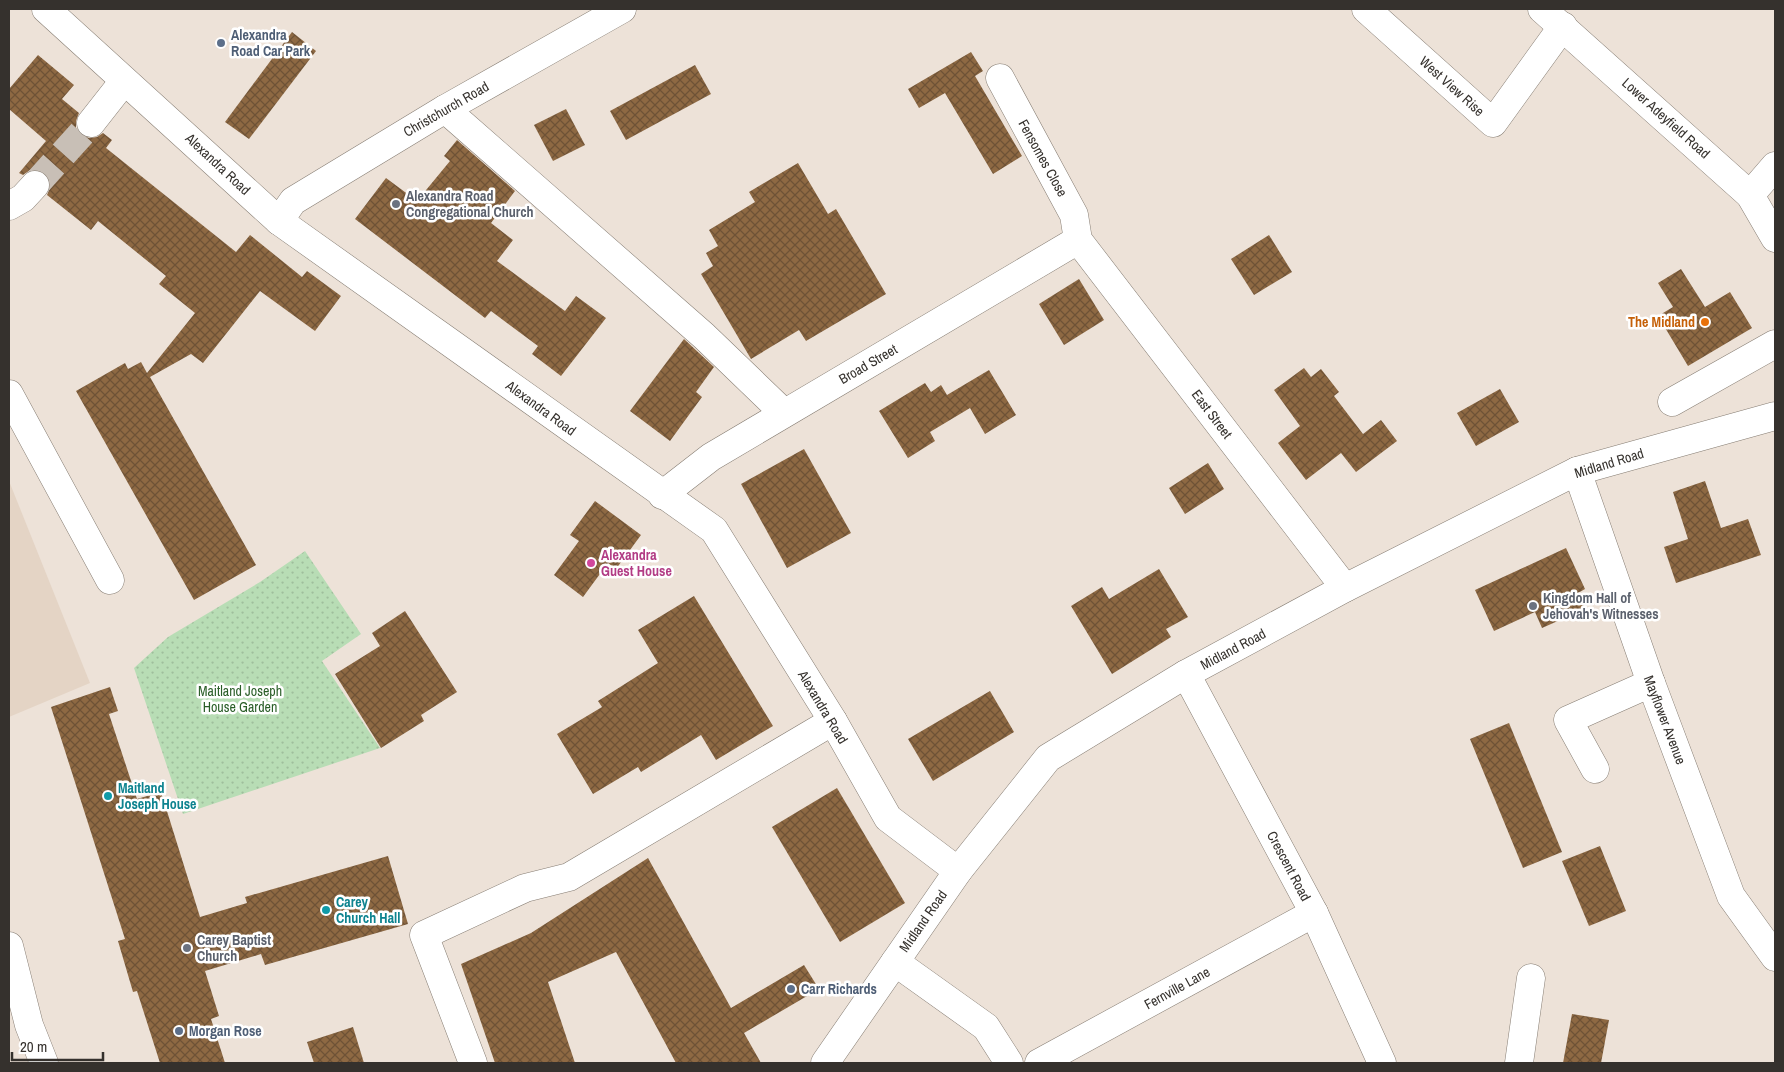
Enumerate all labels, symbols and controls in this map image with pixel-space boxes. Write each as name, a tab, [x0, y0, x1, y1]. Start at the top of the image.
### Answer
place label: Alexandra Road Car Park	[231, 26, 311, 60]
marker: Alexandra Road Car Park	[215, 37, 227, 49]
street label: West View Rise	[1416, 52, 1488, 120]
street label: Lower Adeyfield Road	[1618, 74, 1714, 162]
street label: Christchurch Road	[400, 77, 492, 141]
street label: Fensomes Close	[1014, 116, 1072, 200]
street label: Alexandra Road	[181, 129, 254, 199]
place label: Alexandra Road Congregational Church	[406, 187, 534, 221]
marker: Alexandra Road Congregational Church	[390, 198, 402, 210]
place label: The Midland	[1628, 313, 1695, 331]
marker: The Midland	[1699, 316, 1711, 328]
street label: Broad Street	[836, 340, 900, 388]
street label: Alexandra Road	[502, 376, 580, 439]
street label: East Street	[1188, 386, 1236, 442]
street label: Midland Road	[1572, 444, 1646, 482]
place label: Alexandra Guest House	[601, 546, 672, 580]
marker: Alexandra Guest House	[585, 557, 597, 569]
place label: Kingdom Hall of Jehovah's Witnesses	[1543, 589, 1659, 623]
marker: Kingdom Hall of Jehovah's Witnesses	[1527, 600, 1539, 612]
street label: Midland Road	[1197, 624, 1269, 674]
street label: Alexandra Road	[794, 666, 852, 747]
street label: Mayflower Avenue	[1640, 673, 1690, 767]
park label: Maitland Joseph House Garden	[198, 682, 282, 716]
place label: Maitland Joseph House	[118, 779, 196, 813]
marker: Maitland Joseph House	[102, 790, 114, 802]
street label: Crescent Road	[1263, 828, 1315, 904]
street label: Midland Road	[895, 887, 951, 955]
place label: Carey Church Hall	[336, 893, 400, 927]
marker: Carey Church Hall	[320, 904, 332, 916]
place label: Carey Baptist Church	[197, 931, 271, 965]
marker: Carey Baptist Church	[181, 942, 193, 954]
street label: Fernville Lane	[1141, 963, 1213, 1013]
place label: Carr Richards	[801, 980, 877, 998]
marker: Carr Richards	[785, 983, 797, 995]
place label: Morgan Rose	[189, 1022, 262, 1040]
marker: Morgan Rose	[173, 1025, 185, 1037]
scale bar	[12, 1030, 104, 1062]
text: 20 m	[20, 1036, 47, 1057]

